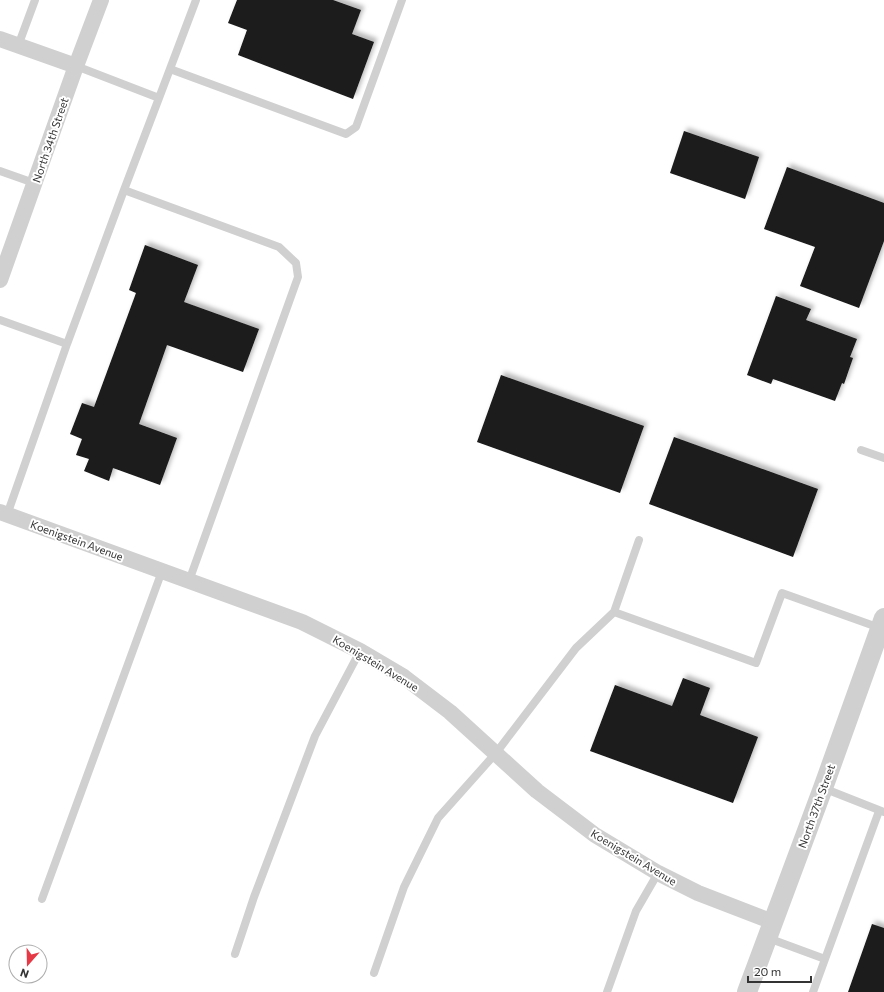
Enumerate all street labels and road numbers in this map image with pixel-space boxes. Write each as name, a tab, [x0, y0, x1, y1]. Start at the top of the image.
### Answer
street label: North 34th Street	[29, 95, 71, 184]
street label: Koenigstein Avenue	[29, 517, 125, 563]
street label: Koenigstein Avenue	[331, 632, 421, 694]
street label: North 37th Street	[795, 762, 837, 850]
street label: Koenigstein Avenue	[589, 826, 679, 888]

